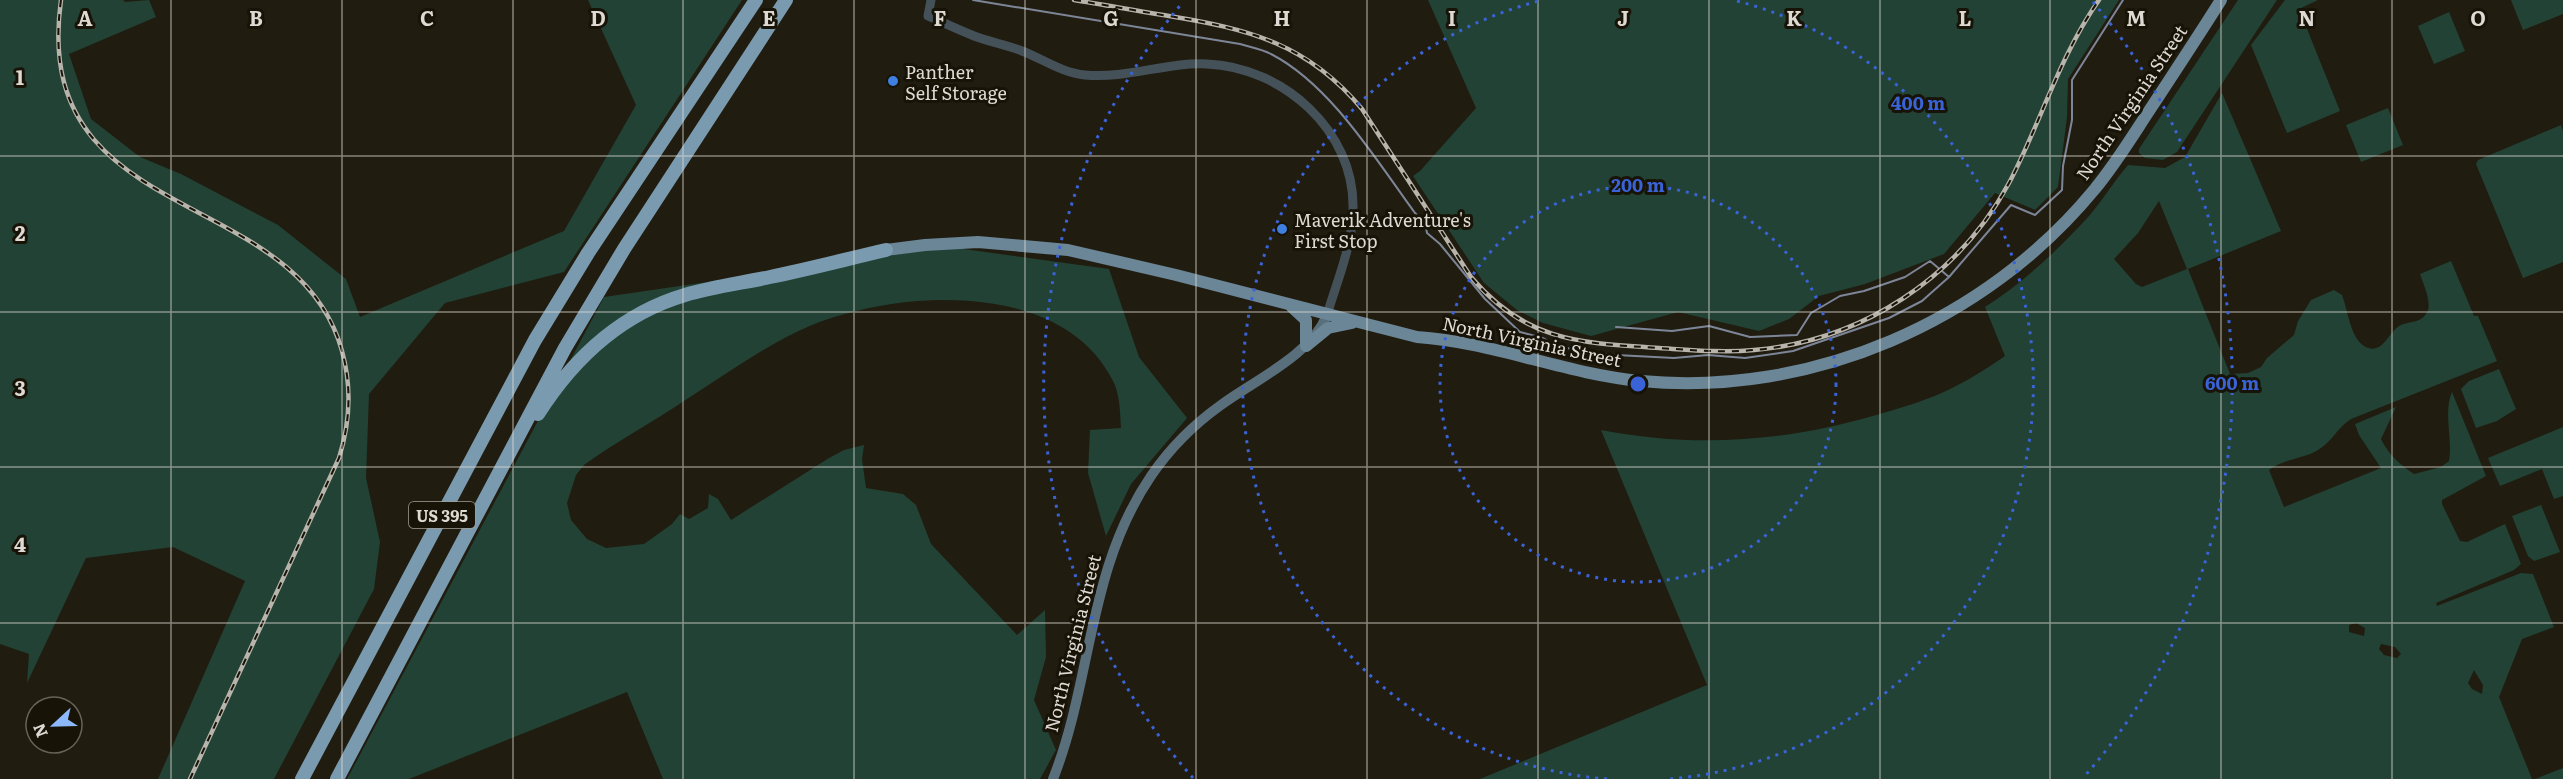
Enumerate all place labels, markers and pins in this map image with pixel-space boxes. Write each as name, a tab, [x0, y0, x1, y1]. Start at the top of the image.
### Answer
place label: Panther Self Storage	[905, 58, 1007, 106]
marker: Panther Self Storage	[886, 74, 900, 88]
place label: Maverik Adventure's First Stop	[1294, 206, 1471, 254]
marker: Maverik Adventure's First Stop	[1275, 222, 1289, 236]
centre of rings	[1628, 374, 1648, 394]

